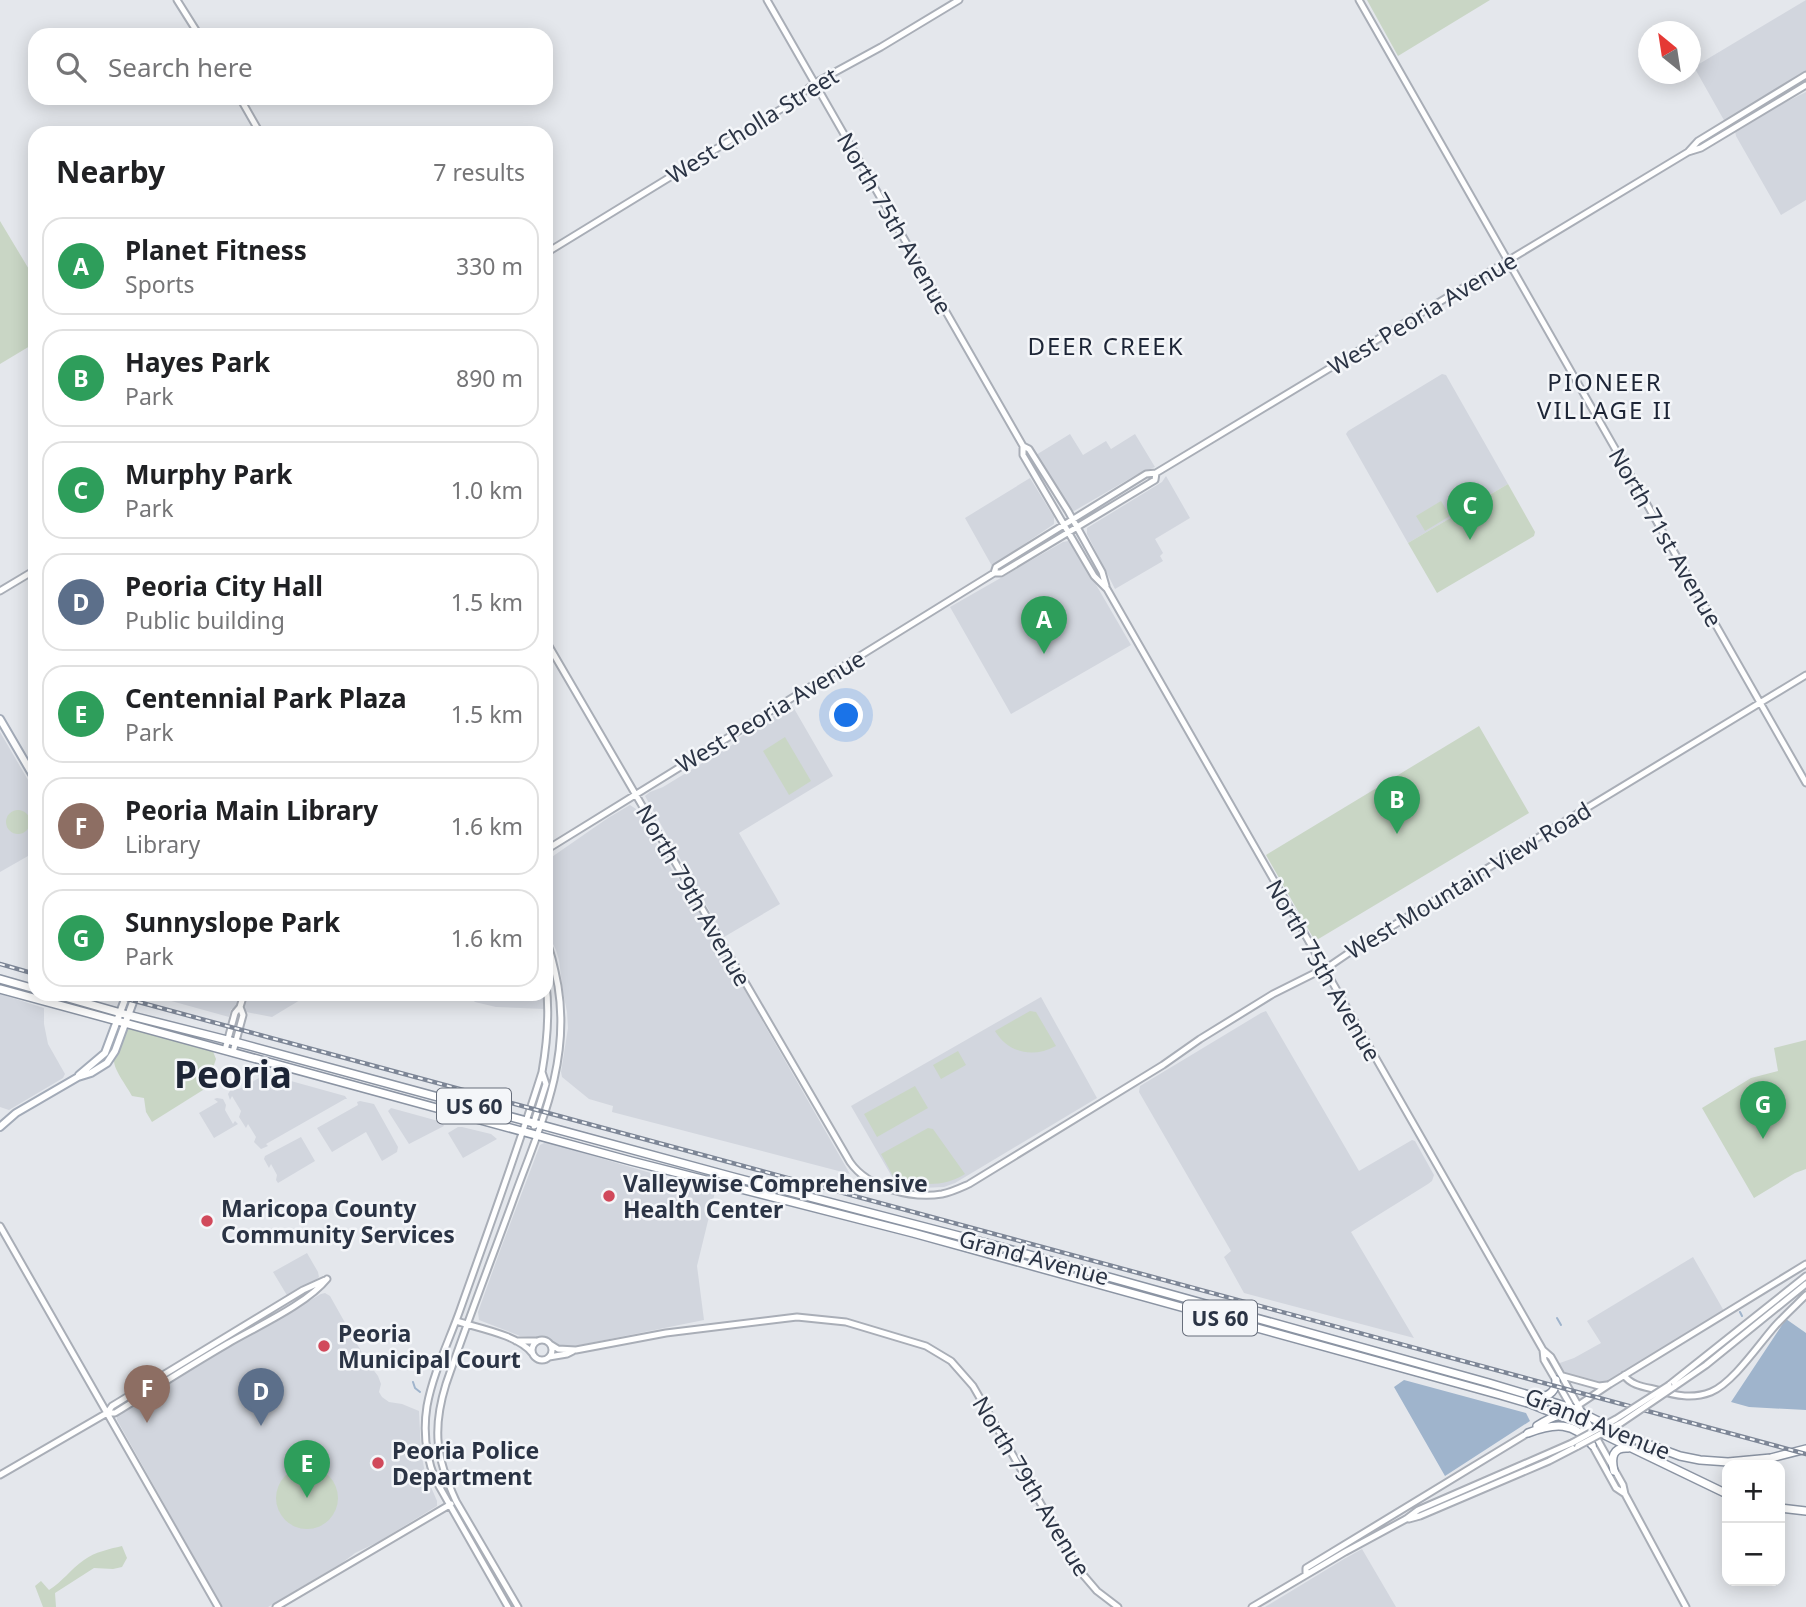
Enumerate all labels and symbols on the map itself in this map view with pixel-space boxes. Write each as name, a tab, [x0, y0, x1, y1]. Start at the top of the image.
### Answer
north arrow	[1638, 21, 1701, 84]
street label: West Cholla Street	[660, 59, 844, 191]
street label: North 75th Avenue	[830, 126, 960, 320]
street label: West Peoria Avenue	[1322, 244, 1522, 382]
district label: DEER CREEK	[1027, 329, 1185, 362]
district label: PIONEER VILLAGE II	[1537, 365, 1673, 426]
street label: North 71st Avenue	[1602, 442, 1730, 632]
pin: C	[1447, 482, 1493, 540]
pin: A	[1021, 596, 1067, 654]
street label: West Peoria Avenue	[670, 642, 870, 780]
your location	[829, 698, 863, 732]
pin: B	[1374, 776, 1420, 834]
street label: West Mountain View Road	[1339, 794, 1597, 966]
street label: North 79th Avenue	[629, 798, 759, 992]
street label: North 75th Avenue	[1259, 873, 1389, 1067]
district label: Peoria	[174, 1048, 292, 1099]
pin: G	[1740, 1081, 1786, 1139]
road number: US 60	[437, 1088, 511, 1124]
place label: Valleywise Comprehensive Health Center	[623, 1167, 928, 1225]
marker: Valleywise Comprehensive Health Center	[601, 1188, 617, 1204]
place label: Maricopa County Community Services	[221, 1192, 455, 1250]
marker: Maricopa County Community Services	[199, 1213, 215, 1229]
street label: Grand Avenue	[956, 1222, 1112, 1292]
road number: US 60	[1183, 1300, 1257, 1336]
place label: Peoria Municipal Court	[338, 1317, 521, 1375]
marker: Peoria Municipal Court	[316, 1338, 332, 1354]
pin: F	[124, 1365, 170, 1423]
pin: D	[238, 1368, 284, 1426]
street label: Grand Avenue	[1521, 1379, 1675, 1467]
street label: North 79th Avenue	[966, 1390, 1098, 1582]
place label: Peoria Police Department	[392, 1434, 539, 1492]
pin: E	[284, 1440, 330, 1498]
marker: Peoria Police Department	[370, 1455, 386, 1471]

